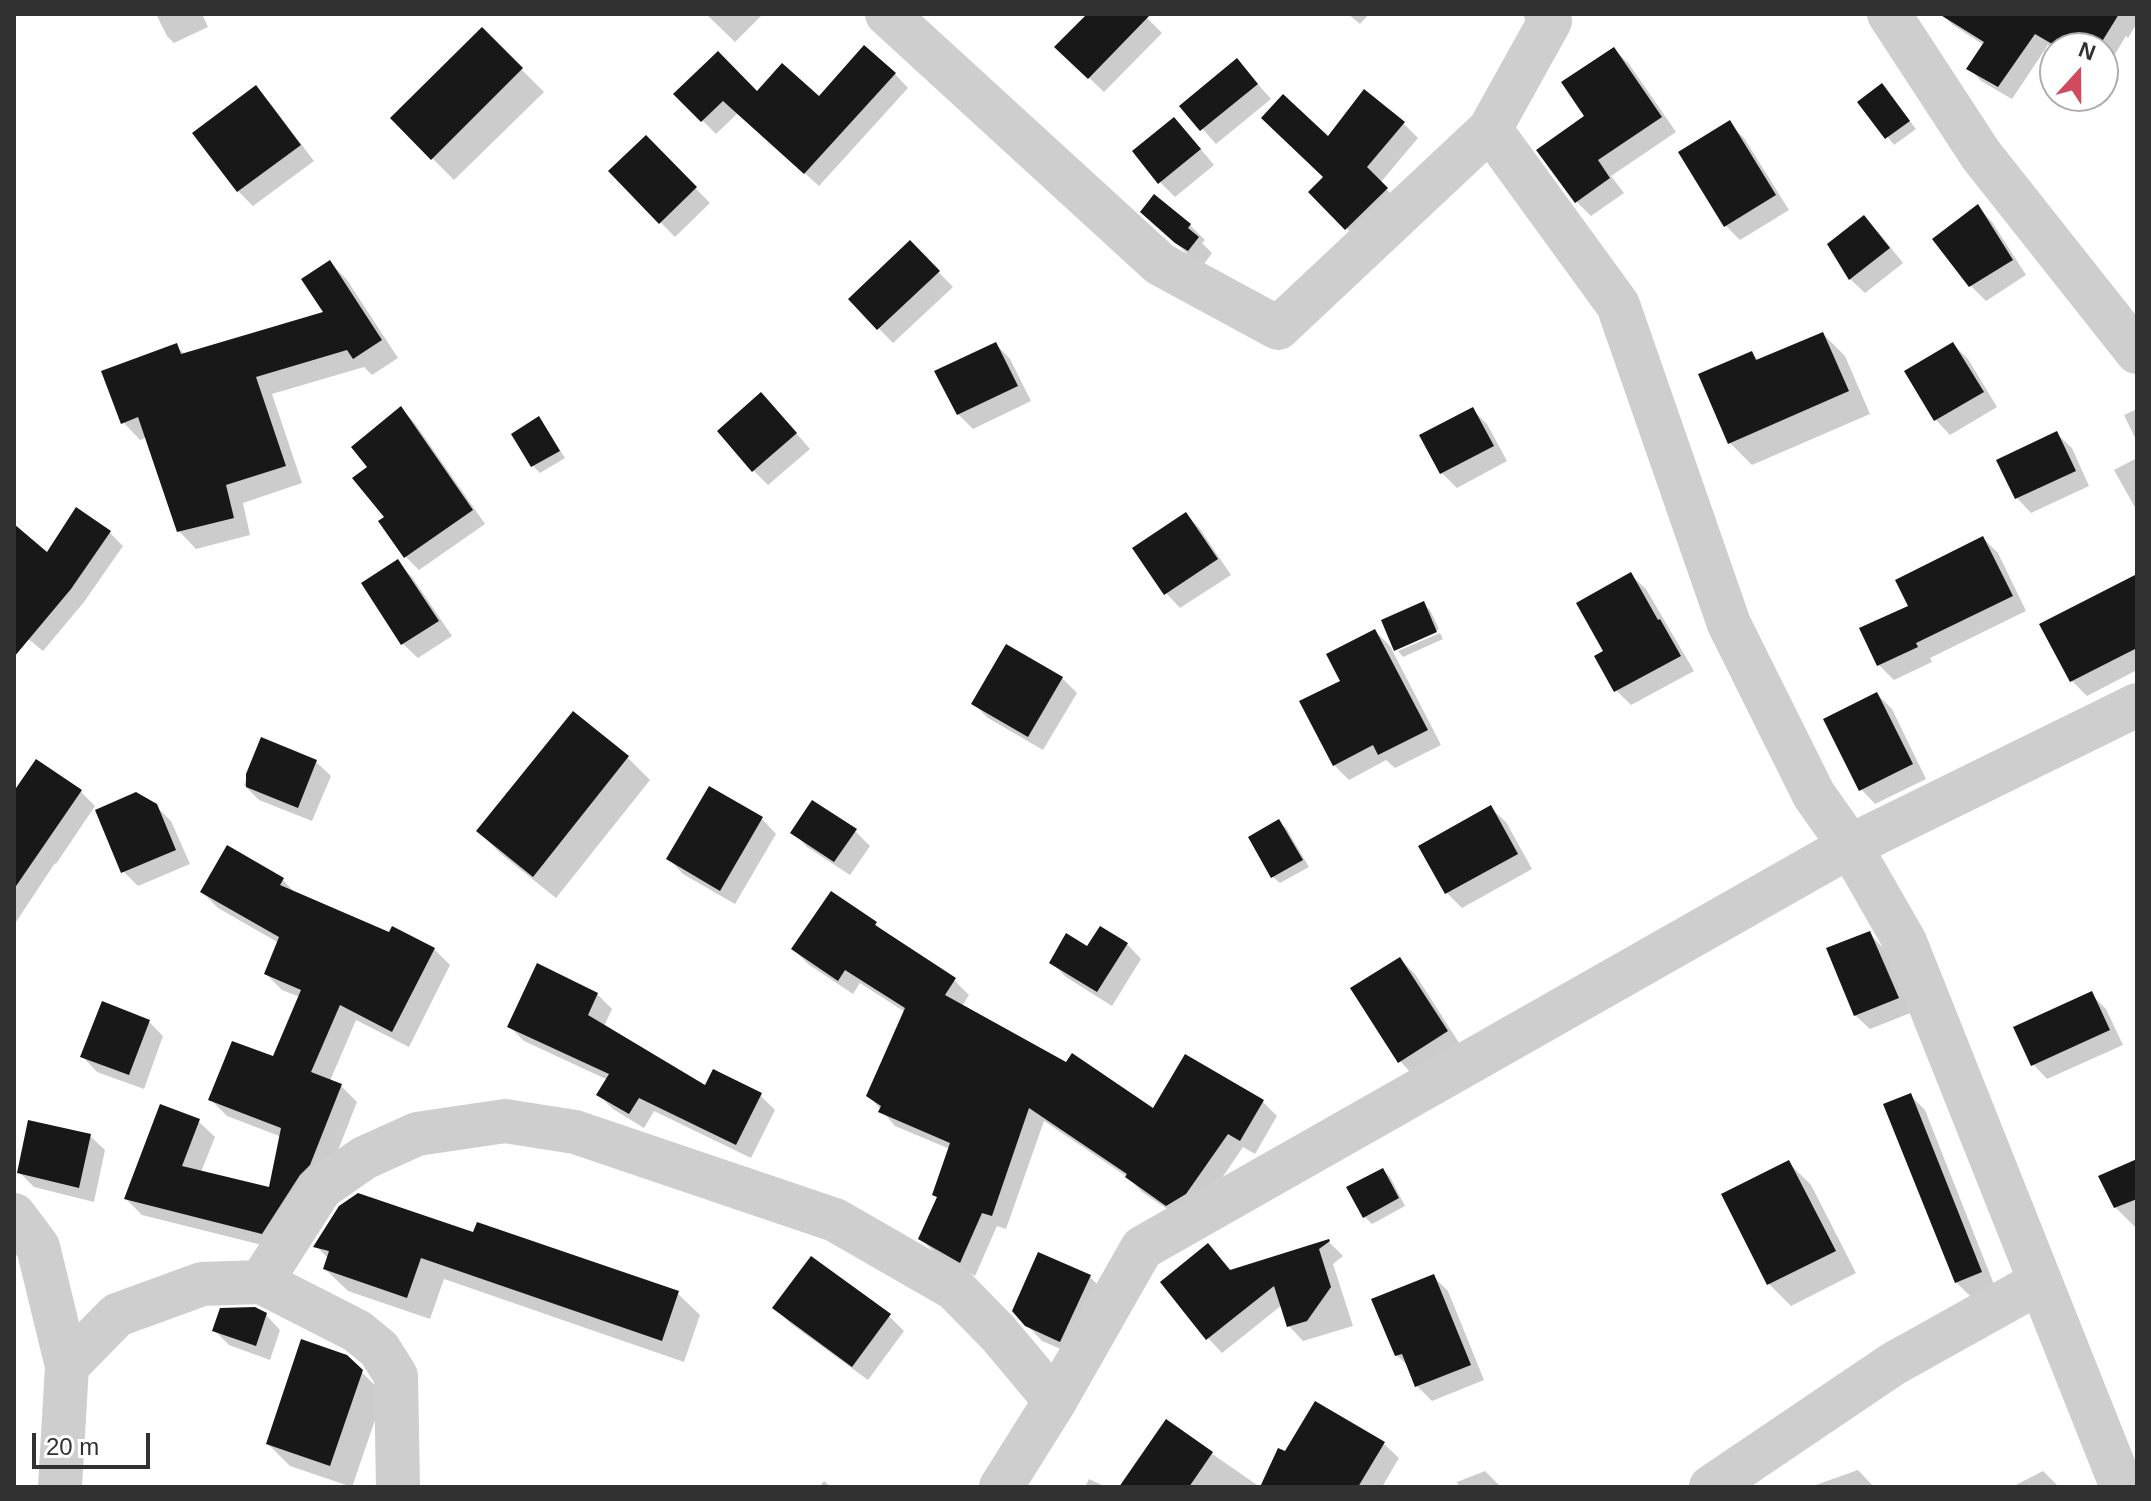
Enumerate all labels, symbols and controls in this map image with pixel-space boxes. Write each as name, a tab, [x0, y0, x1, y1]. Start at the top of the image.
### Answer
north arrow	[2039, 32, 2119, 112]
text: N	[2075, 36, 2099, 66]
scale bar	[36, 1417, 154, 1467]
text: 20 m	[46, 1433, 99, 1460]

